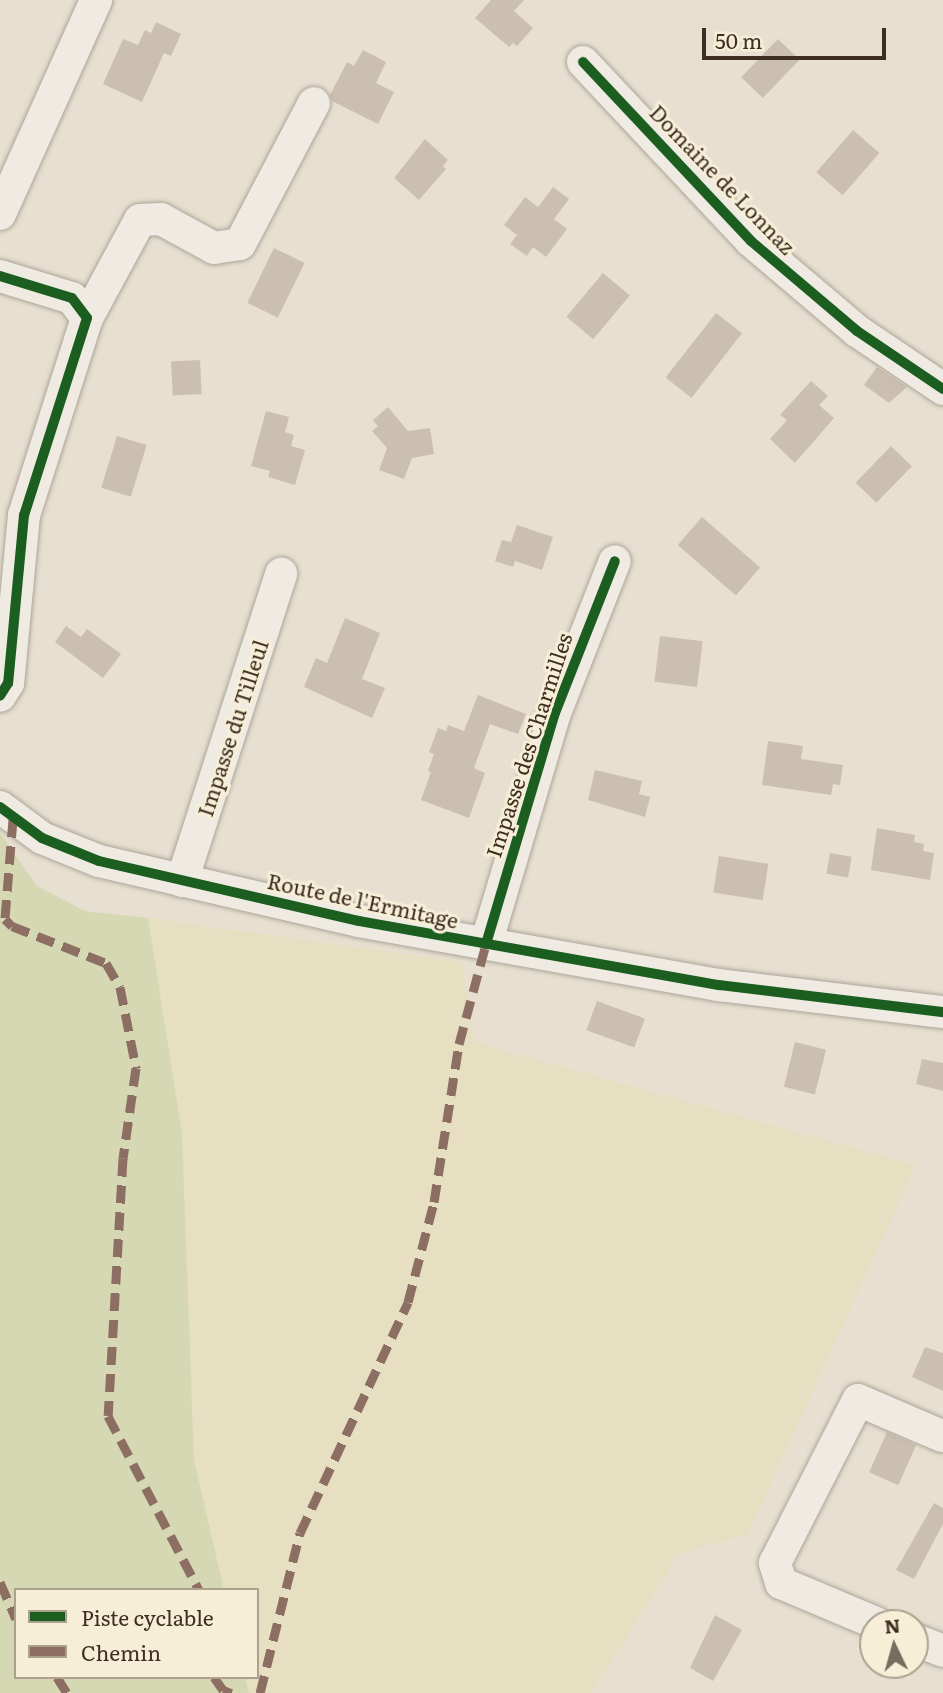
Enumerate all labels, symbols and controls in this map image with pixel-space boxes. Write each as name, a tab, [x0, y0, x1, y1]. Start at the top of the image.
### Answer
scale bar	[705, 14, 889, 58]
text: 50 m	[715, 24, 762, 55]
street label: Domaine de Lonnaz	[645, 99, 801, 259]
street label: Impasse des Charmilles	[480, 630, 576, 860]
street label: Impasse du Tilleul	[192, 636, 272, 820]
street label: Route de l'Ermitage	[265, 867, 461, 933]
legend	[14, 1588, 259, 1679]
text: Piste cyclable	[81, 1601, 214, 1632]
north arrow	[859, 1609, 929, 1679]
text: N	[883, 1610, 902, 1640]
text: Chemin	[81, 1636, 161, 1667]

